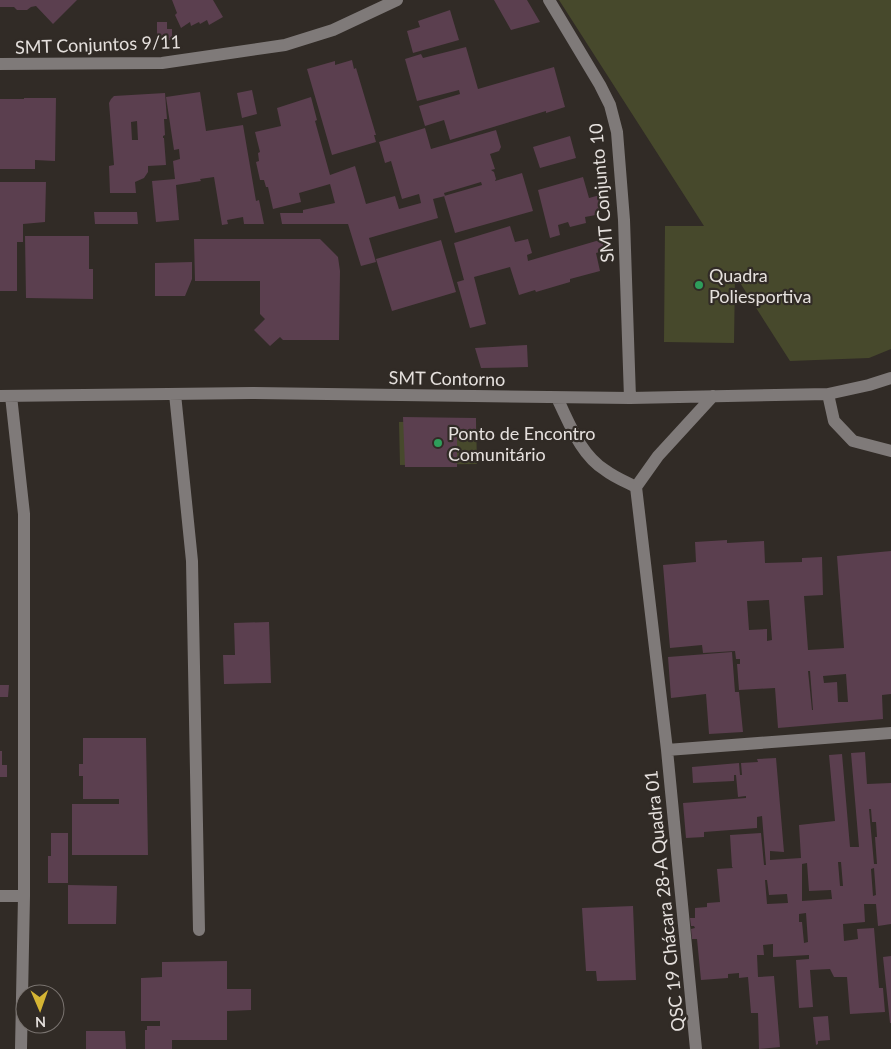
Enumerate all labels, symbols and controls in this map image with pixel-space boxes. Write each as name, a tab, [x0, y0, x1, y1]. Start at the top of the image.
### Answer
street label: SMT Conjuntos 9/11	[15, 30, 181, 58]
street label: SMT Conjunto 10	[584, 122, 618, 264]
place label: Quadra Poliesportiva	[709, 264, 811, 307]
marker: Quadra Poliesportiva	[693, 279, 705, 291]
street label: SMT Contorno	[389, 366, 505, 390]
place label: Ponto de Encontro Comunitário	[448, 422, 595, 465]
marker: Ponto de Encontro Comunitário	[432, 437, 444, 449]
street label: QSC 19 Chácara 28-A Quadra 01	[639, 769, 689, 1033]
north arrow	[15, 984, 65, 1034]
text: N	[35, 1014, 46, 1031]

